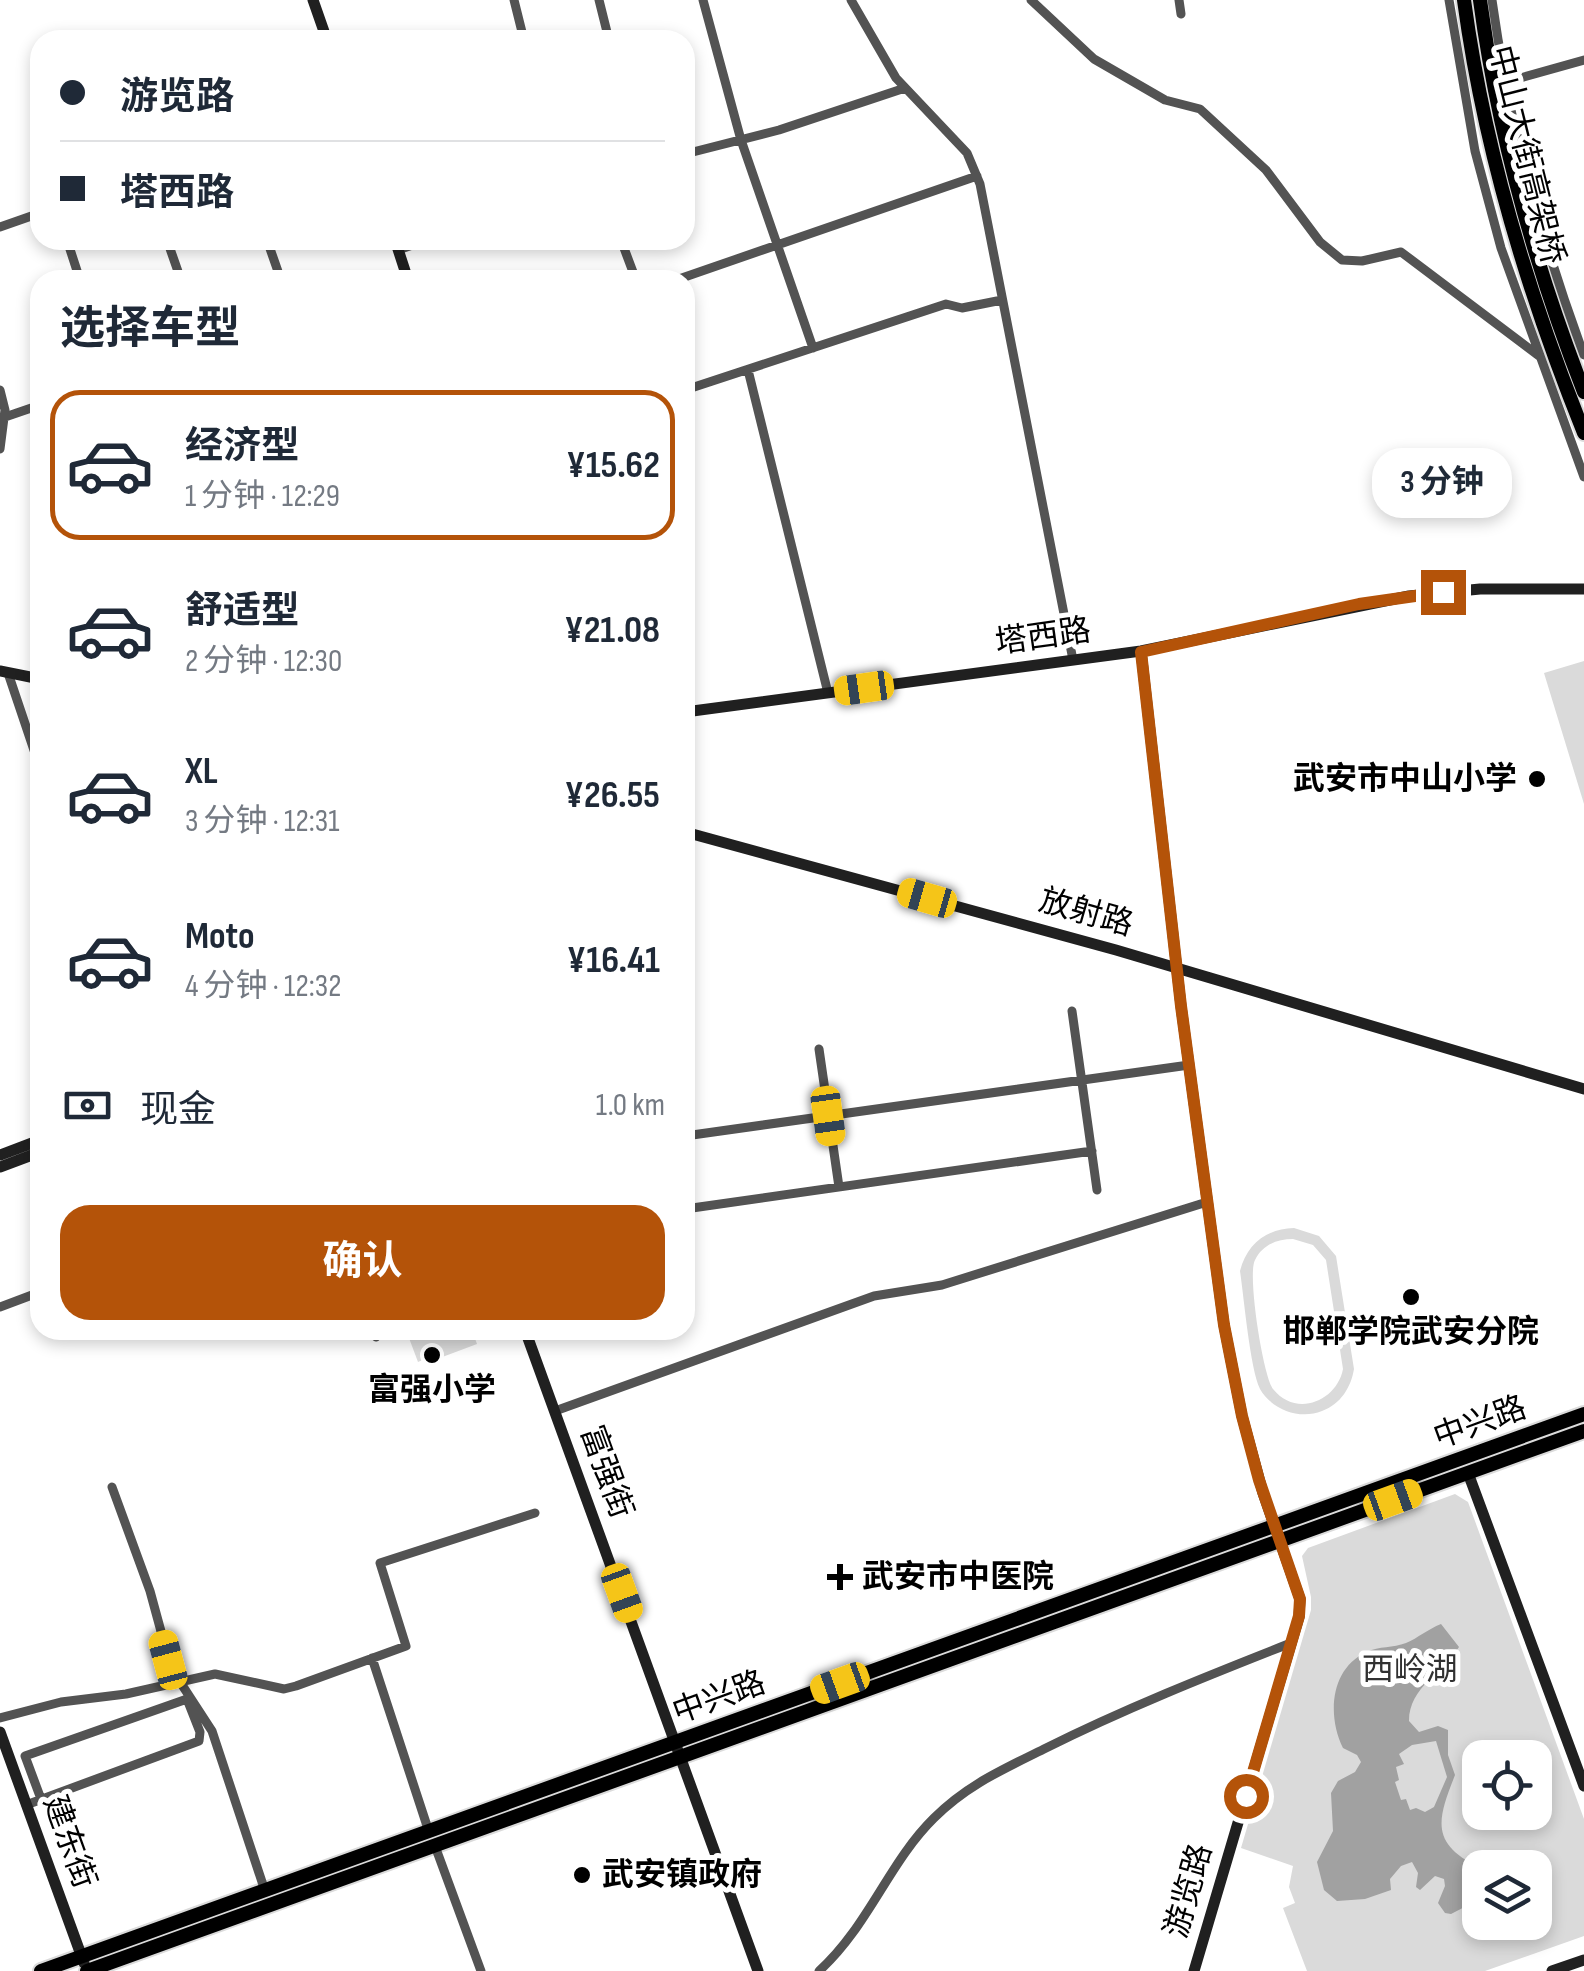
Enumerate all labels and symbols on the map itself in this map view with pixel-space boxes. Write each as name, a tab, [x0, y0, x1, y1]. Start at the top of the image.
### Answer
street label: 中山大街高架桥	[1480, 42, 1572, 268]
callout: 3 分钟	[1373, 447, 1513, 517]
route end	[1421, 570, 1466, 615]
street label: 塔西路	[993, 611, 1093, 663]
car	[832, 669, 896, 707]
place label: 武安市中山小学	[1293, 760, 1517, 799]
marker: 武安市中山小学	[1526, 768, 1548, 790]
car	[894, 875, 960, 921]
street label: 放射路	[1034, 881, 1138, 945]
car	[809, 1084, 847, 1148]
marker: 邯郸学院武安分院	[1400, 1286, 1422, 1308]
place label: 邯郸学院武安分院	[1283, 1313, 1539, 1352]
marker: 富强小学	[421, 1344, 443, 1366]
place label: 富强小学	[368, 1371, 496, 1410]
street label: 中兴路	[1428, 1388, 1532, 1458]
street label: 富强街	[571, 1420, 641, 1524]
car	[1360, 1476, 1426, 1524]
place label: 武安市中医院	[862, 1558, 1054, 1597]
car	[598, 1560, 646, 1626]
marker: 武安市中医院	[827, 1564, 853, 1590]
car	[146, 1627, 190, 1693]
park label: 西岭湖	[1362, 1651, 1458, 1690]
car	[807, 1659, 873, 1707]
street label: 中兴路	[667, 1663, 771, 1733]
route start	[1224, 1774, 1269, 1819]
street label: 建东街	[34, 1790, 104, 1894]
street label: 游览路	[1157, 1839, 1221, 1943]
place label: 武安镇政府	[602, 1856, 762, 1895]
marker: 武安镇政府	[571, 1864, 593, 1886]

